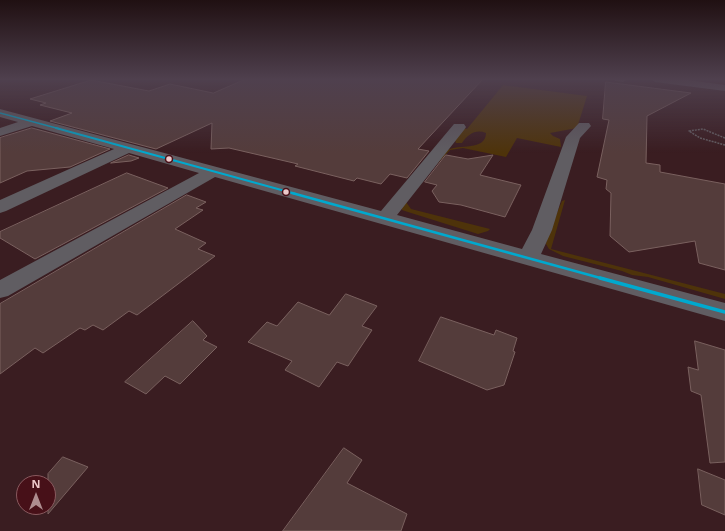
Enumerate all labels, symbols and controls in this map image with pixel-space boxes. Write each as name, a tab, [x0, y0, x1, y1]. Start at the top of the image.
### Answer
unlabelled marker	[164, 154, 174, 164]
unlabelled marker	[281, 187, 291, 197]
north arrow	[16, 475, 56, 515]
text: N	[32, 476, 40, 491]

